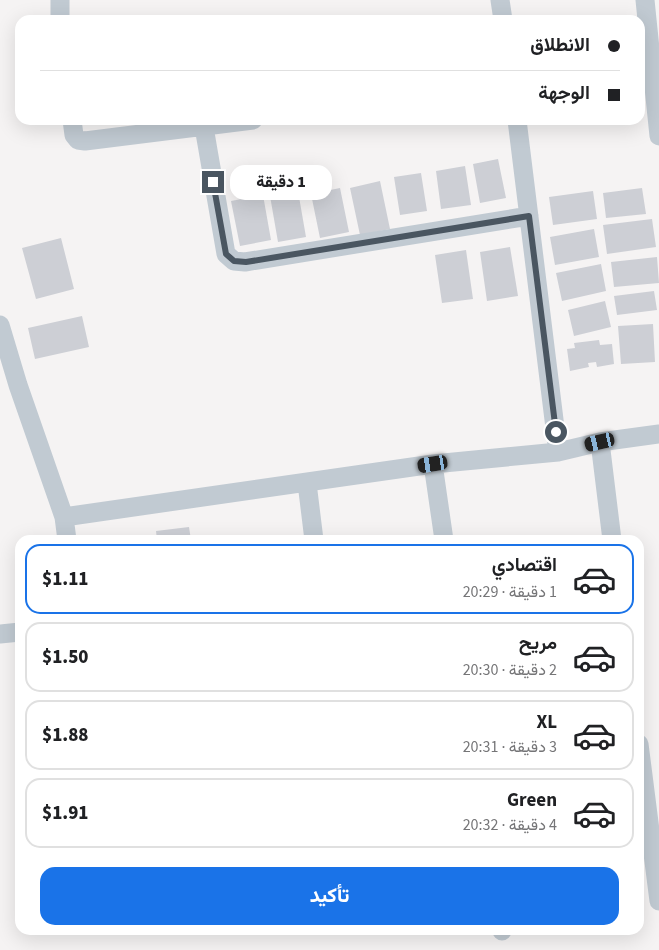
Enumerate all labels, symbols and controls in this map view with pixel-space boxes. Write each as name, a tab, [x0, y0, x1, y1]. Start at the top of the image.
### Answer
text: الانطلاق	[530, 32, 590, 59]
text: الوجهة	[538, 80, 590, 107]
callout: 1 دقيقة	[230, 164, 333, 200]
route end	[202, 171, 224, 193]
text: 1 دقيقة	[256, 171, 306, 193]
route start	[545, 421, 567, 443]
car	[583, 431, 616, 453]
car	[417, 454, 448, 474]
text: اقتصادي	[492, 552, 557, 579]
icon: car	[572, 557, 617, 602]
text: $1.11	[42, 566, 88, 593]
text: 1 دقيقة · 20:29	[463, 581, 557, 603]
text: مريح	[519, 630, 557, 657]
icon: car	[572, 635, 617, 680]
text: $1.50	[42, 644, 88, 671]
text: 2 دقيقة · 20:30	[463, 659, 557, 681]
text: XL	[536, 709, 557, 736]
icon: car	[572, 713, 617, 758]
text: $1.88	[42, 722, 88, 749]
text: 3 دقيقة · 20:31	[463, 736, 557, 758]
text: Green	[507, 787, 557, 814]
icon: car	[572, 791, 617, 836]
text: $1.91	[42, 800, 88, 827]
text: 4 دقيقة · 20:32	[463, 814, 557, 836]
button: تأكيد	[40, 867, 619, 925]

